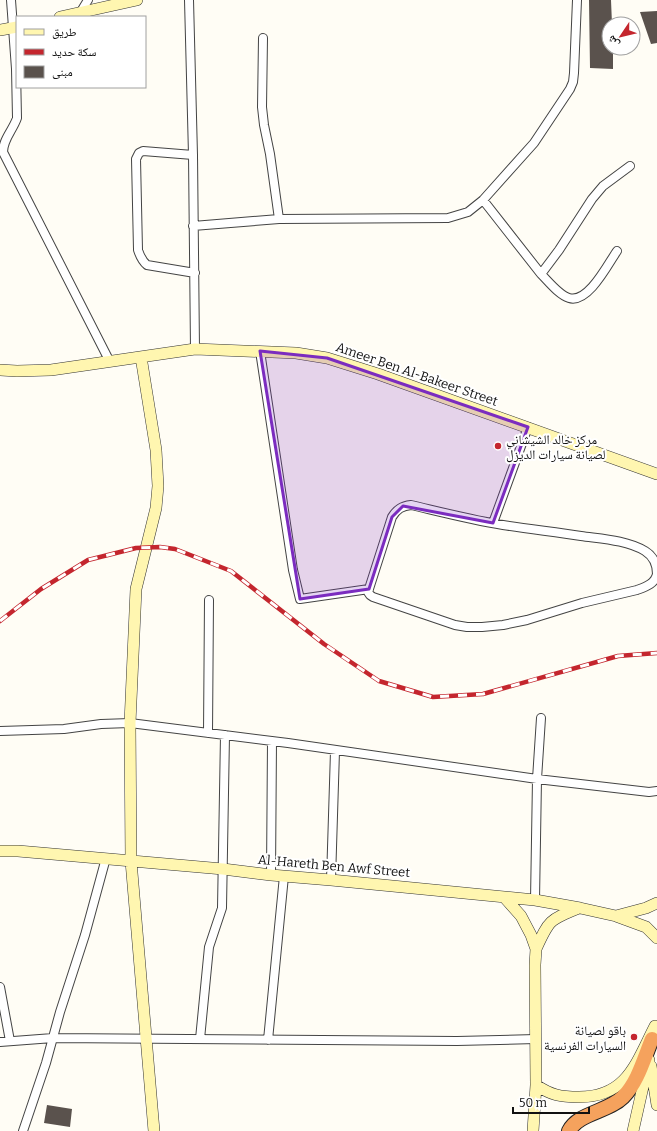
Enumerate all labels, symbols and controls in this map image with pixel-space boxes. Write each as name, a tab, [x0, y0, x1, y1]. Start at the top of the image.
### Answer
legend	[16, 16, 146, 88]
north arrow	[601, 16, 641, 56]
text: طريق	[52, 25, 77, 39]
text: ش	[604, 32, 623, 50]
text: سكة حديد	[52, 45, 96, 59]
text: مبنى	[52, 65, 73, 79]
street label: Ameer Ben Al-Bakeer Street	[334, 339, 500, 409]
place label: مركز خالد الشيشاني لصيانة سيارات الديزل	[506, 432, 606, 463]
marker: مركز خالد الشيشاني لصيانة سيارات الديزل	[493, 441, 503, 451]
street label: Al-Hareth Ben Awf Street	[257, 852, 411, 880]
place label: باقو لصيانة السيارات الفرنسية	[544, 1023, 626, 1054]
marker: باقو لصيانة السيارات الفرنسية	[629, 1032, 639, 1042]
scale bar	[513, 1089, 589, 1115]
text: 50 m	[519, 1096, 548, 1110]

